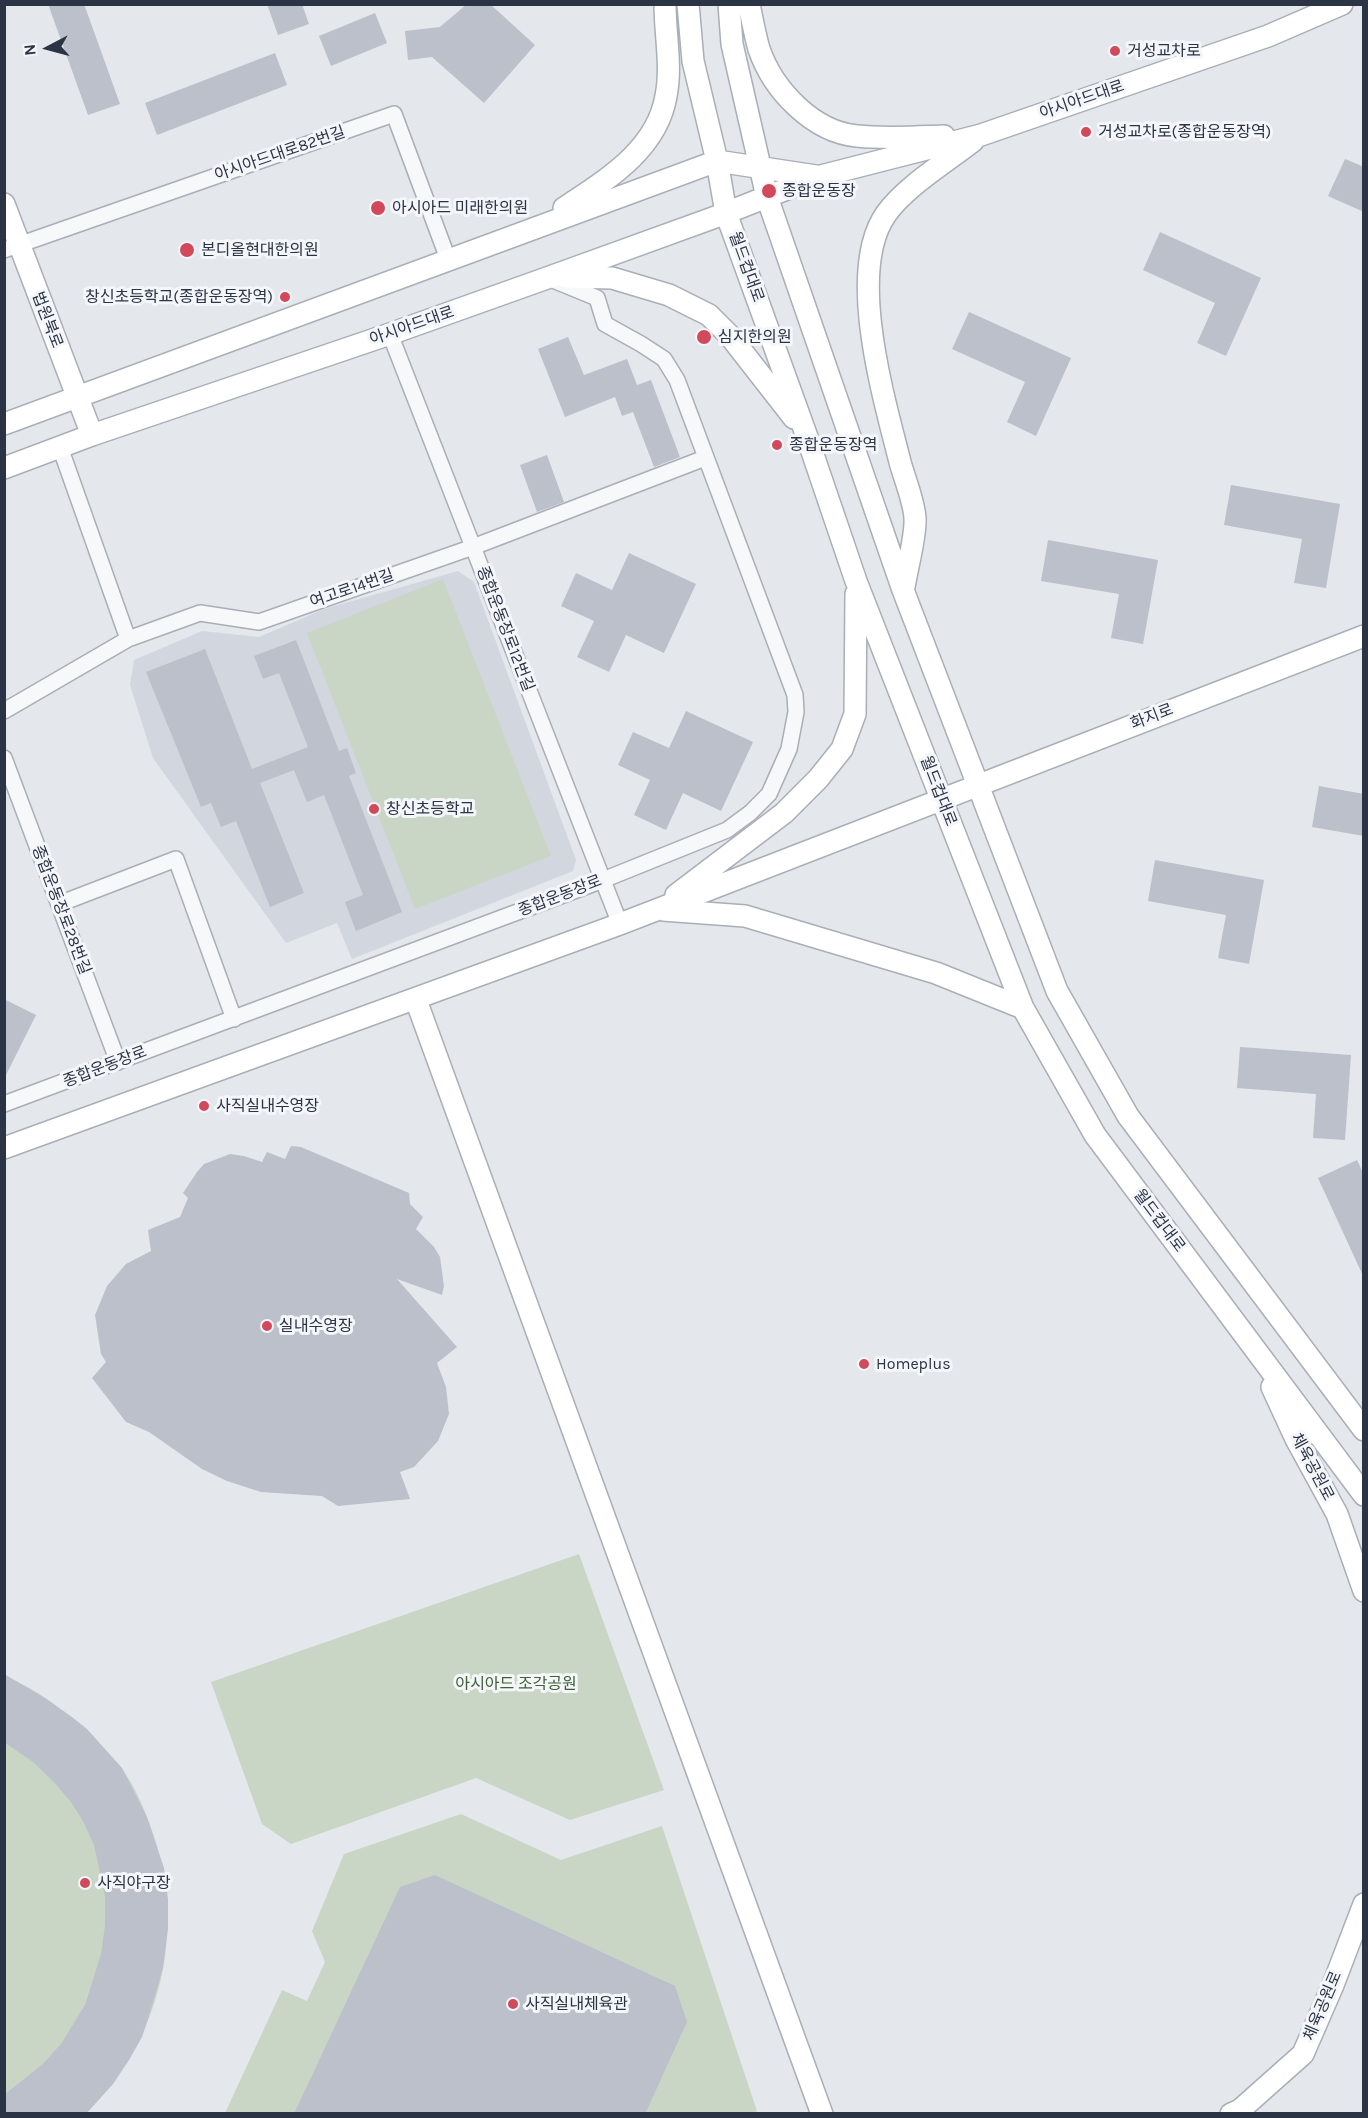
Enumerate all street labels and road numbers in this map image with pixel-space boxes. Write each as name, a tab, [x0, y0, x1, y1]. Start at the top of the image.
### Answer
street label: 아시아드대로	[1037, 77, 1127, 123]
street label: 아시아드대로82번길	[212, 123, 348, 185]
street label: 월드컵대로	[724, 229, 768, 305]
street label: 법원북로	[27, 289, 67, 351]
street label: 아시아드대로	[367, 303, 457, 349]
street label: 종합운동장로12번길	[472, 564, 538, 694]
street label: 여고로14번길	[307, 566, 397, 612]
street label: 화지로	[1128, 700, 1176, 734]
street label: 월드컵대로	[916, 753, 960, 829]
street label: 종합운동장로28번길	[28, 843, 94, 977]
street label: 종합운동장로	[515, 871, 605, 921]
street label: 종합운동장로	[60, 1042, 150, 1092]
street label: 월드컵대로	[1129, 1186, 1189, 1256]
street label: 체육공원로	[1286, 1430, 1338, 1504]
street label: 체육공원로	[1300, 1968, 1346, 2044]

